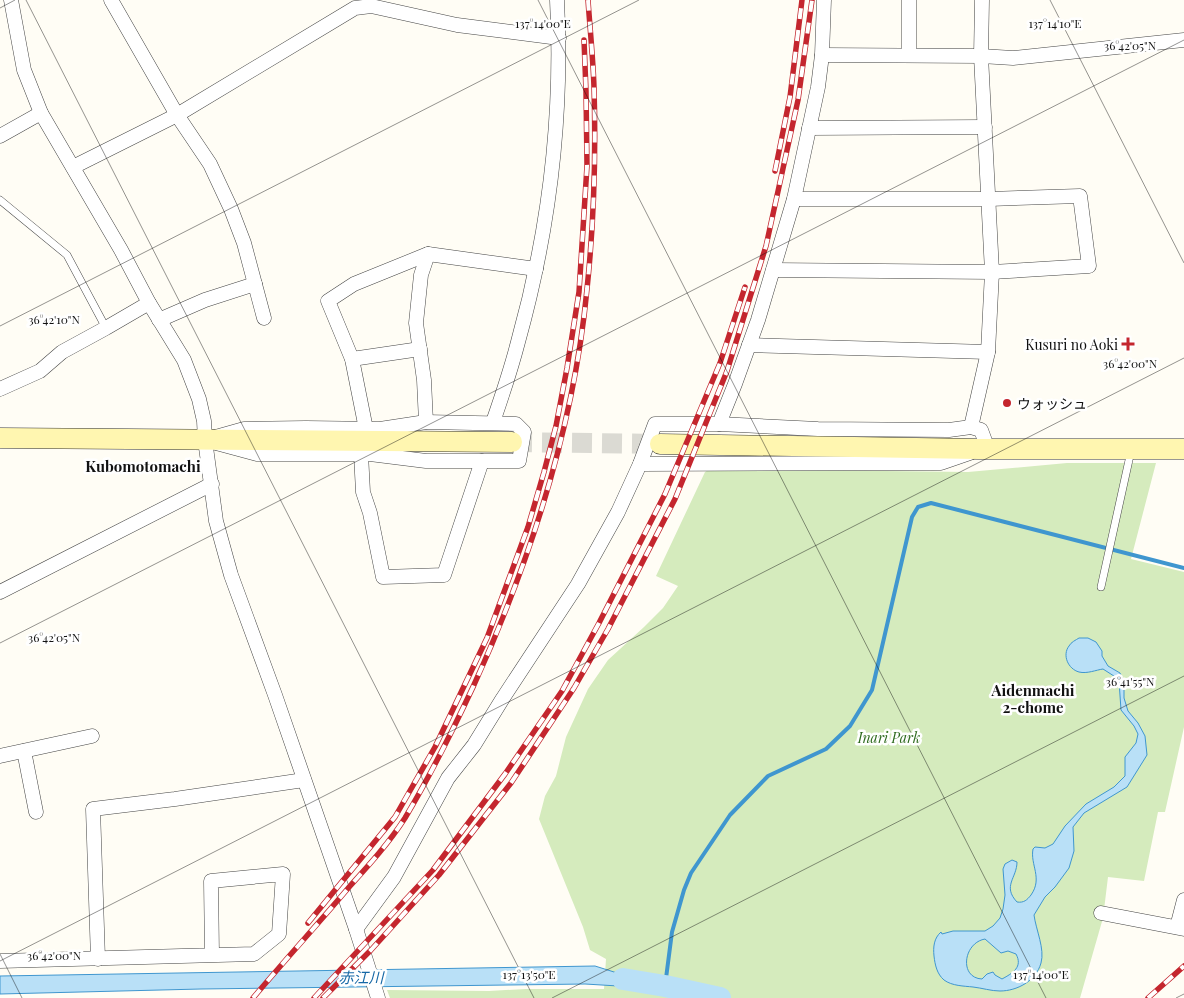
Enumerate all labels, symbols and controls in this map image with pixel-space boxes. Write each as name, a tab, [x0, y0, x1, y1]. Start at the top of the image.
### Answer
text: 137°14'00"E	[515, 15, 571, 31]
text: 137°14'10"E	[1028, 15, 1082, 31]
text: 36°42'05"N	[1104, 37, 1157, 53]
text: 36°42'10"N	[28, 311, 80, 327]
place label: Kusuri no Aoki	[1025, 335, 1118, 354]
marker: Kusuri no Aoki	[1122, 338, 1134, 350]
text: 36°42'00"N	[1103, 355, 1158, 371]
place label: ウォッシュ	[1017, 394, 1087, 413]
marker: ウォッシュ	[1001, 397, 1013, 409]
district label: Kubomotomachi	[85, 456, 201, 476]
text: 36°42'05"N	[28, 629, 81, 645]
text: 36°41'55"N	[1106, 673, 1155, 689]
district label: Aidenmachi 2-chome	[990, 680, 1075, 717]
park label: Inari Park	[857, 728, 920, 747]
text: 36°42'00"N	[27, 947, 82, 963]
text: 137°13'50"E	[502, 966, 556, 982]
text: 137°14'00"E	[1013, 966, 1069, 982]
water label: 赤江川	[338, 967, 385, 987]

